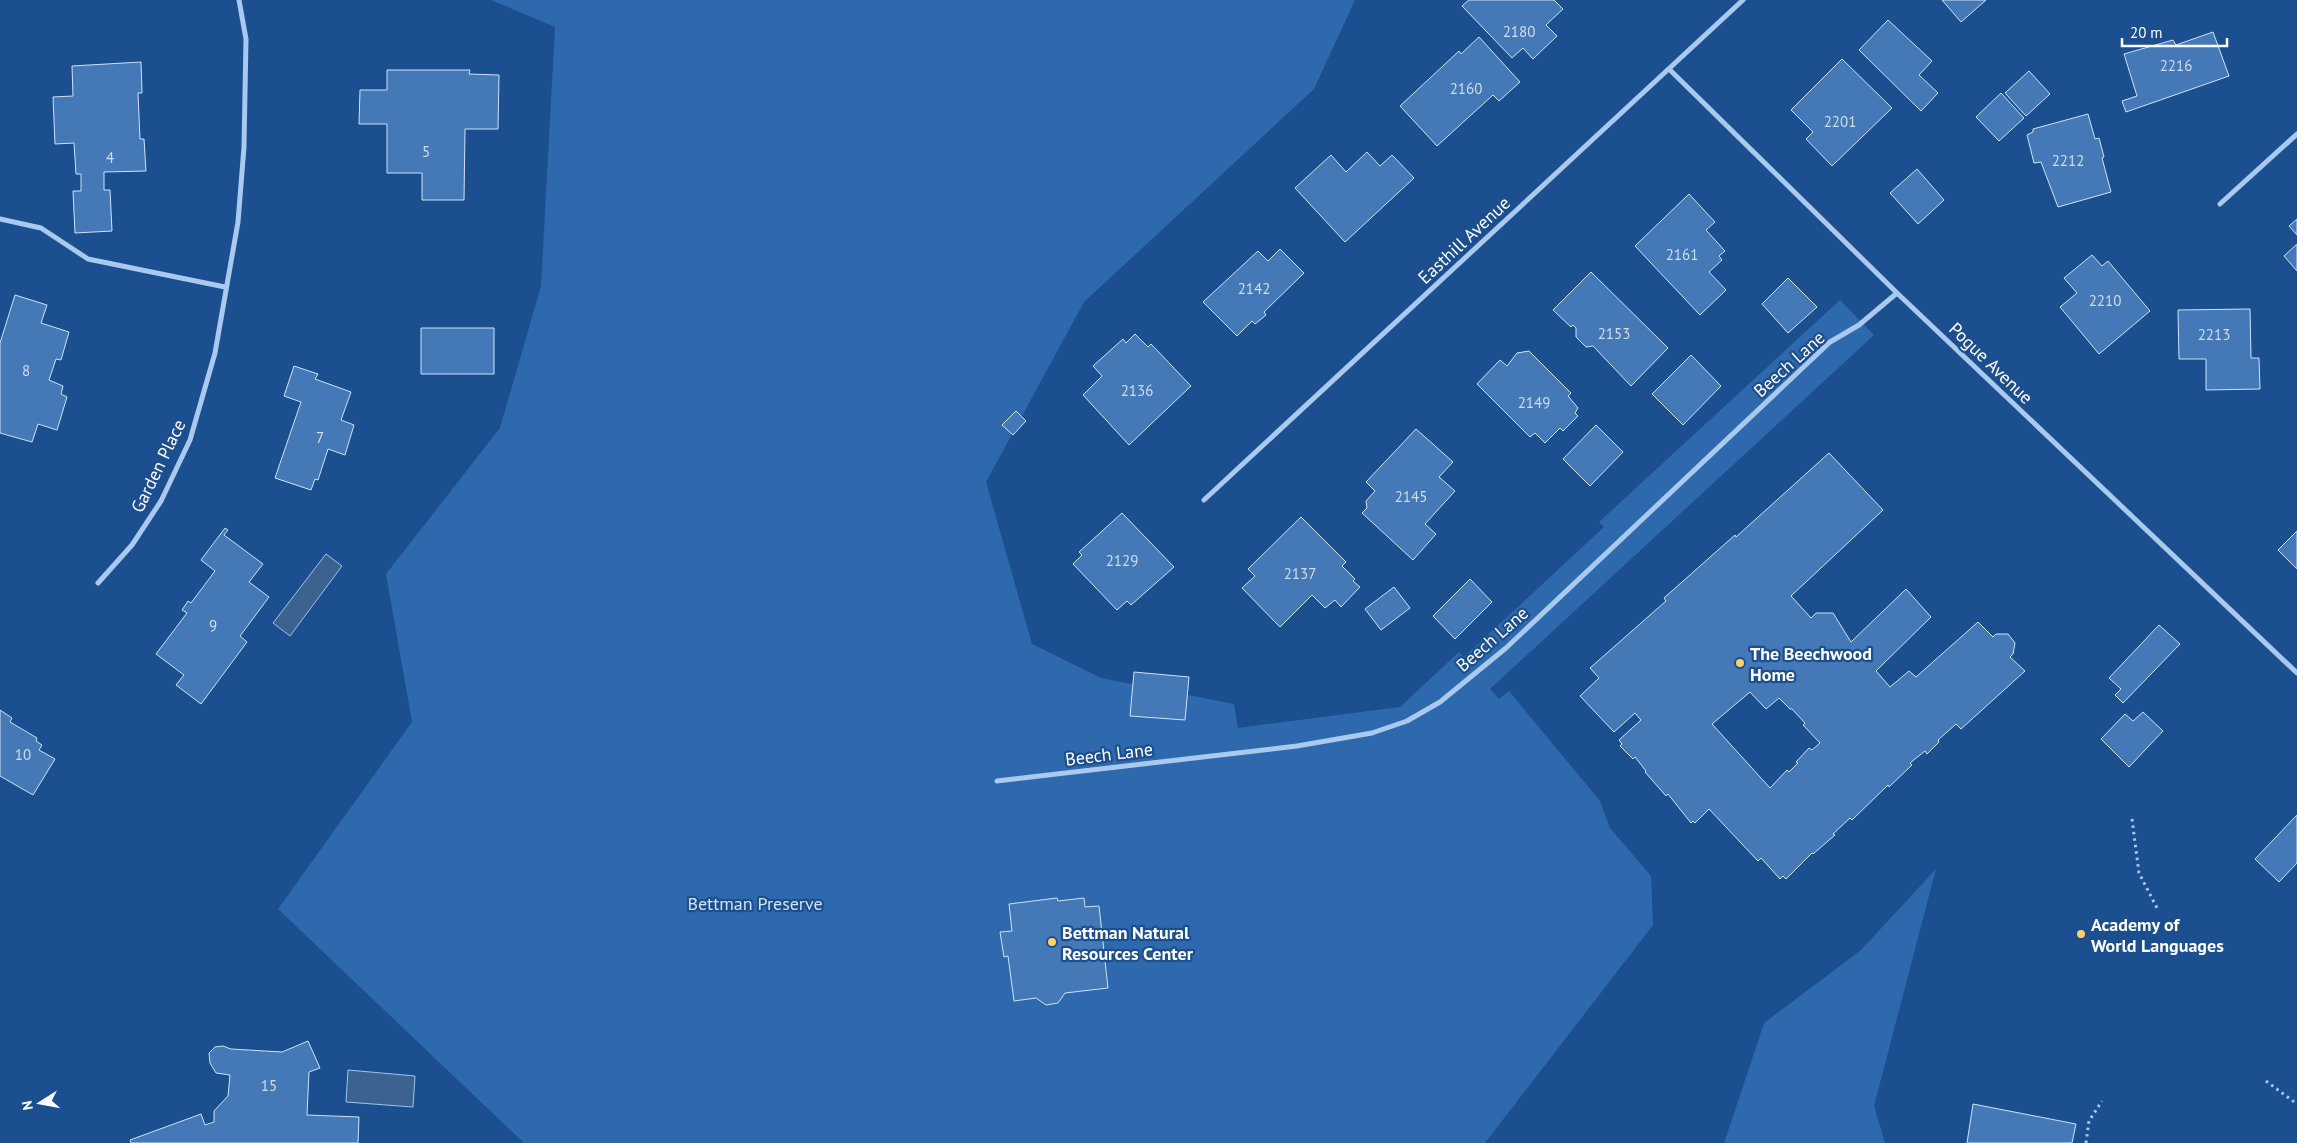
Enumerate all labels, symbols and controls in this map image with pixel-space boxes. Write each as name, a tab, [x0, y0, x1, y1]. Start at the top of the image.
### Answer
scale bar	[2122, 15, 2227, 47]
house number: 2180	[1503, 22, 1535, 41]
text: 20 m	[2130, 23, 2163, 42]
house number: 2216	[2160, 56, 2192, 75]
house number: 2160	[1450, 79, 1482, 98]
house number: 2201	[1824, 112, 1856, 131]
house number: 5	[422, 142, 430, 161]
house number: 4	[106, 148, 114, 167]
house number: 2212	[2052, 151, 2084, 170]
street label: Easthill Avenue	[1413, 191, 1515, 289]
house number: 2161	[1666, 245, 1698, 264]
house number: 2142	[1238, 279, 1270, 298]
house number: 2210	[2089, 291, 2121, 310]
street label: Pogue Avenue	[1944, 317, 2038, 409]
house number: 2153	[1598, 324, 1630, 343]
house number: 2213	[2198, 325, 2230, 344]
street label: Beech Lane	[1749, 326, 1829, 402]
house number: 8	[22, 361, 30, 380]
house number: 2136	[1121, 381, 1153, 400]
house number: 2149	[1518, 393, 1550, 412]
street label: Garden Place	[126, 416, 190, 516]
house number: 7	[316, 428, 324, 447]
house number: 2145	[1395, 487, 1427, 506]
house number: 2129	[1106, 551, 1138, 570]
house number: 2137	[1284, 564, 1316, 583]
street label: Beech Lane	[1451, 601, 1533, 677]
house number: 9	[209, 616, 217, 635]
place label: The Beechwood Home	[1750, 642, 1872, 686]
marker: The Beechwood Home	[1734, 657, 1746, 669]
street label: Beech Lane	[1064, 737, 1154, 771]
house number: 10	[15, 745, 31, 764]
park label: Bettman Preserve	[687, 892, 823, 915]
place label: Academy of World Languages	[2091, 913, 2224, 957]
place label: Bettman Natural Resources Center	[1062, 921, 1194, 965]
marker: Academy of World Languages	[2075, 928, 2087, 940]
marker: Bettman Natural Resources Center	[1046, 936, 1058, 948]
house number: 15	[261, 1076, 277, 1095]
north arrow	[15, 1078, 65, 1128]
text: N	[18, 1099, 37, 1112]

